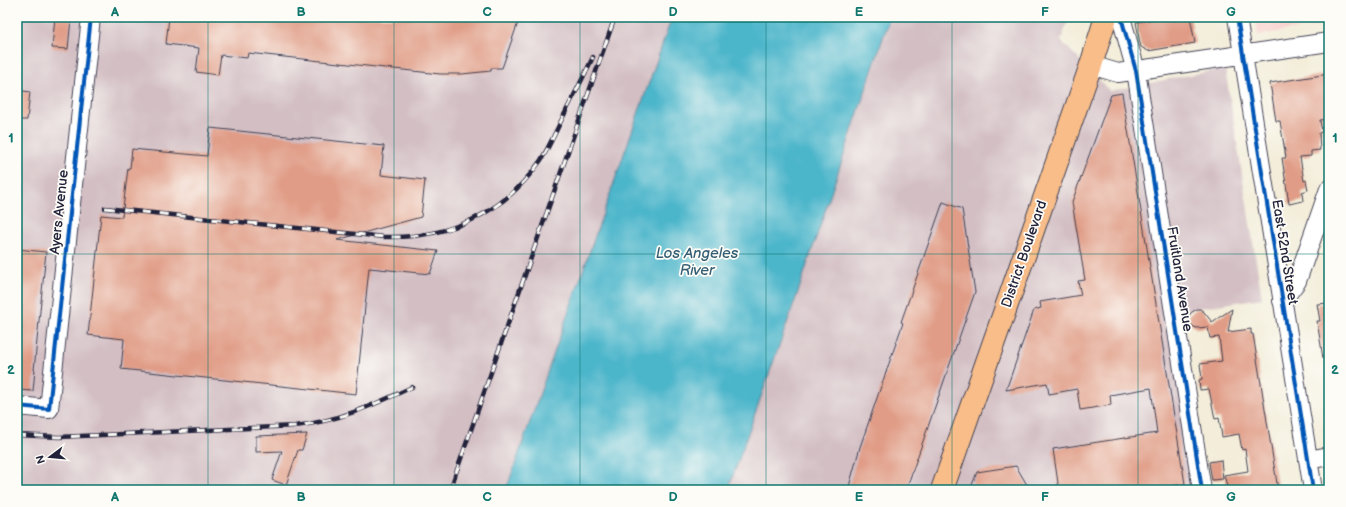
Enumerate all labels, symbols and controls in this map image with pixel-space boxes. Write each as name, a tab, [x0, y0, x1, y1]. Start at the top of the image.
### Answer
text: A	[110, 4, 119, 20]
text: B	[296, 4, 306, 20]
text: C	[482, 4, 492, 20]
text: D	[668, 4, 678, 20]
text: E	[855, 4, 864, 20]
text: F	[1041, 4, 1049, 20]
text: G	[1226, 4, 1236, 20]
text: 1	[8, 130, 14, 146]
text: 1	[1332, 130, 1338, 146]
street label: Ayers Avenue	[46, 169, 72, 255]
street label: District Boulevard	[998, 198, 1050, 310]
street label: East 52nd Street	[1268, 198, 1302, 307]
street label: Fruitland Avenue	[1163, 225, 1197, 333]
water label: Los Angeles River	[656, 244, 739, 280]
text: 2	[7, 362, 15, 378]
text: 2	[1331, 362, 1339, 378]
north arrow	[30, 437, 70, 477]
text: N	[33, 454, 48, 465]
text: A	[110, 489, 119, 505]
text: B	[296, 489, 306, 505]
text: C	[482, 489, 492, 505]
text: D	[668, 489, 678, 505]
text: E	[855, 489, 864, 505]
text: F	[1041, 489, 1049, 505]
text: G	[1226, 489, 1236, 505]

